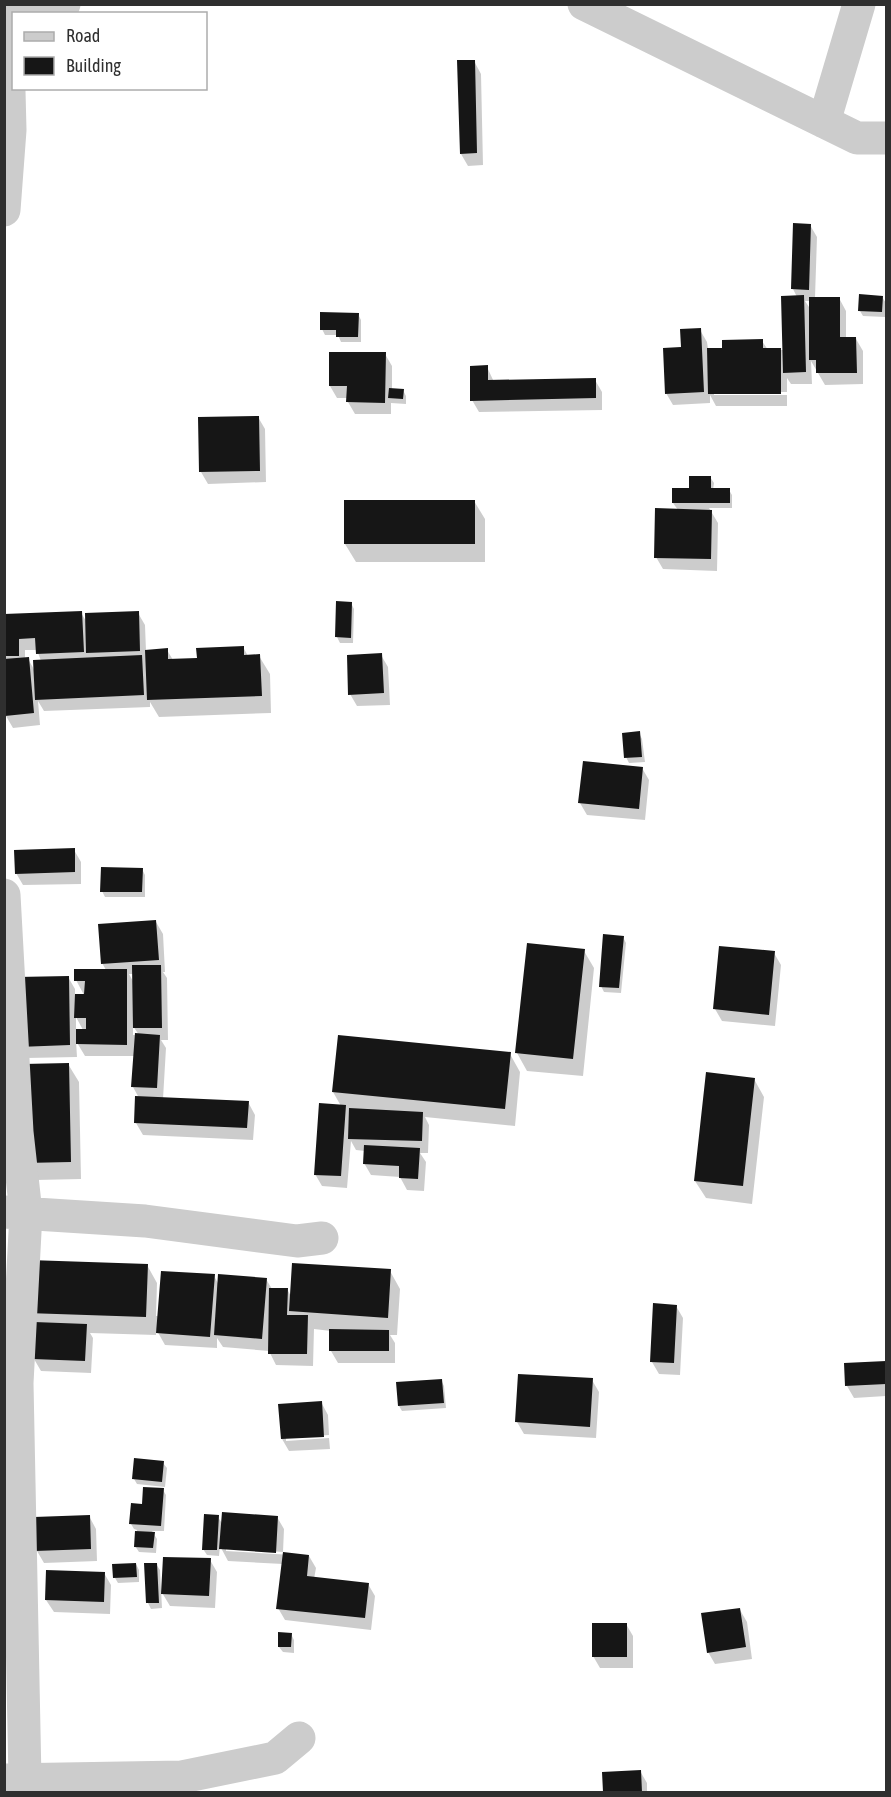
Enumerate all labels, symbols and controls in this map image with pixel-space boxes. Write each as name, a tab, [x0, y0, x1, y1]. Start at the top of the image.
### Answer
legend	[12, 12, 207, 90]
text: Road	[66, 25, 100, 46]
text: Building	[66, 55, 121, 76]

